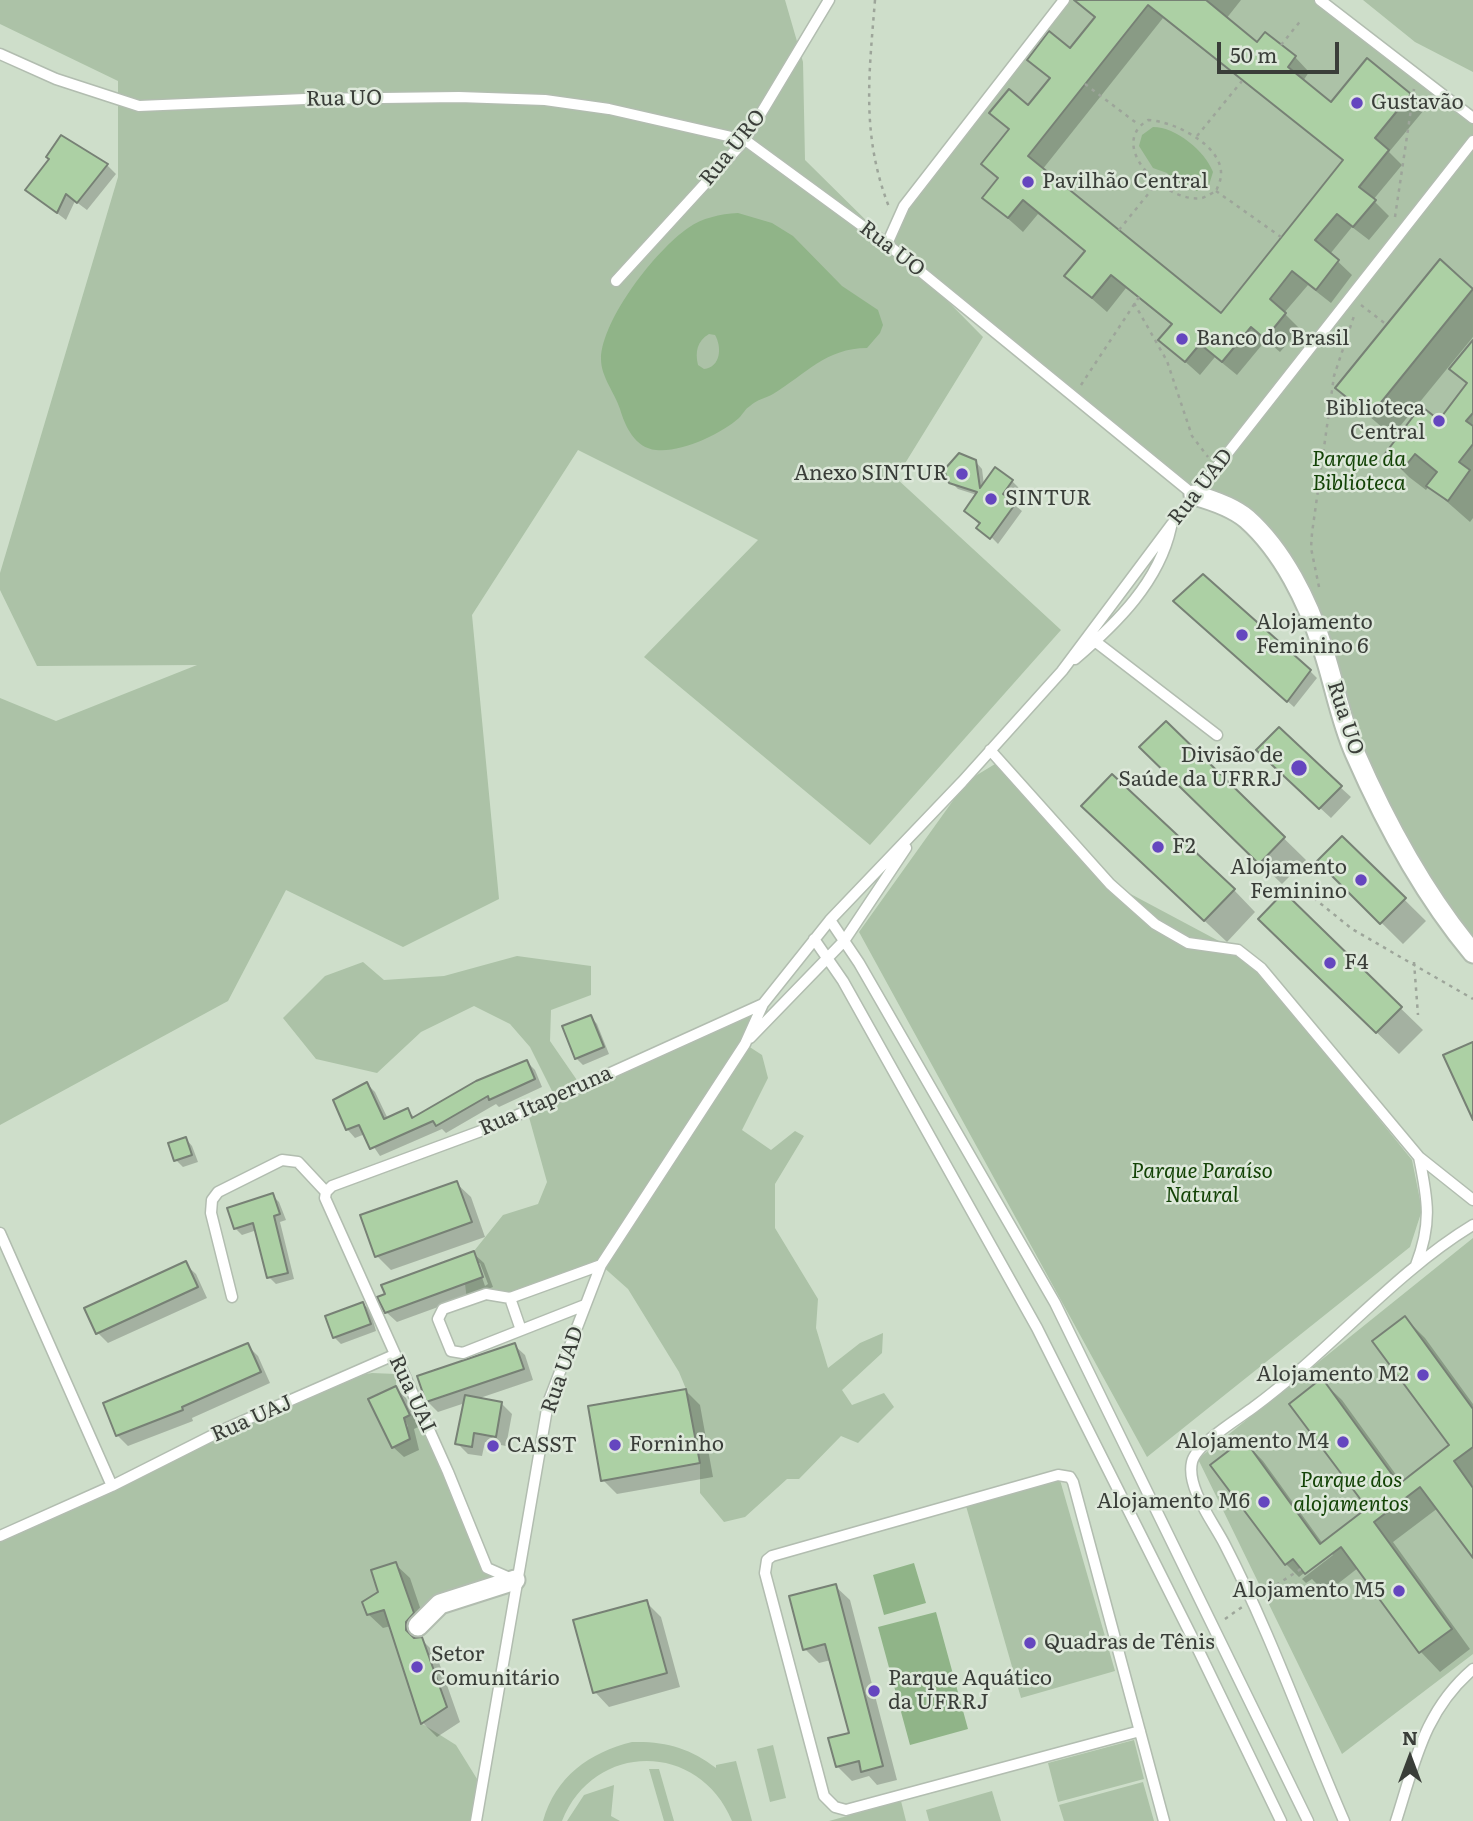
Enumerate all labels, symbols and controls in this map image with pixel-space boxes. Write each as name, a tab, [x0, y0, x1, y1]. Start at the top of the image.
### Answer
scale bar	[1221, 28, 1344, 72]
text: 50 m	[1230, 38, 1277, 69]
street label: Rua UO	[306, 86, 382, 112]
place label: Gustavão	[1371, 90, 1464, 116]
marker: Gustavão	[1349, 95, 1365, 111]
street label: Rua URO	[695, 105, 771, 191]
place label: Pavilhão Central	[1042, 169, 1208, 195]
marker: Pavilhão Central	[1020, 174, 1036, 190]
street label: Rua UO	[854, 216, 930, 282]
place label: Banco do Brasil	[1196, 326, 1349, 352]
marker: Banco do Brasil	[1174, 331, 1190, 347]
place label: Biblioteca Central	[1325, 396, 1425, 446]
marker: Biblioteca Central	[1431, 413, 1447, 429]
street label: Rua UAD	[1163, 444, 1239, 530]
park label: Parque da Biblioteca	[1312, 447, 1406, 497]
place label: Anexo SINTUR	[794, 461, 948, 487]
marker: Anexo SINTUR	[954, 466, 970, 482]
place label: SINTUR	[1005, 486, 1091, 512]
marker: SINTUR	[983, 491, 999, 507]
place label: Alojamento Feminino 6	[1256, 610, 1373, 660]
marker: Alojamento Feminino 6	[1234, 627, 1250, 643]
street label: Rua UO	[1321, 678, 1369, 758]
place label: Divisão de Saúde da UFRRJ	[1118, 743, 1283, 793]
marker: Divisão de Saúde da UFRRJ	[1289, 758, 1309, 778]
place label: F2	[1172, 834, 1196, 860]
marker: F2	[1150, 839, 1166, 855]
place label: Alojamento Feminino	[1230, 855, 1347, 905]
marker: Alojamento Feminino	[1353, 872, 1369, 888]
place label: F4	[1344, 950, 1368, 976]
marker: F4	[1322, 955, 1338, 971]
street label: Rua Itaperuna	[476, 1060, 616, 1142]
park label: Parque Paraíso Natural	[1131, 1159, 1273, 1209]
street label: Rua UAD	[536, 1323, 590, 1417]
street label: Rua UAI	[383, 1351, 441, 1437]
place label: Alojamento M2	[1256, 1362, 1409, 1388]
marker: Alojamento M2	[1415, 1367, 1431, 1383]
street label: Rua UAJ	[208, 1390, 296, 1448]
place label: Alojamento M4	[1175, 1429, 1329, 1455]
place label: Forninho	[629, 1432, 724, 1458]
place label: CASST	[507, 1433, 577, 1459]
marker: Alojamento M4	[1335, 1434, 1351, 1450]
marker: Forninho	[607, 1437, 623, 1453]
marker: CASST	[485, 1438, 501, 1454]
park label: Parque dos alojamentos	[1293, 1468, 1409, 1518]
place label: Alojamento M6	[1097, 1489, 1250, 1515]
marker: Alojamento M6	[1256, 1494, 1272, 1510]
place label: Alojamento M5	[1232, 1578, 1385, 1604]
marker: Alojamento M5	[1391, 1583, 1407, 1599]
place label: Quadras de Tênis	[1044, 1630, 1215, 1656]
marker: Quadras de Tênis	[1022, 1635, 1038, 1651]
place label: Setor Comunitário	[431, 1642, 560, 1692]
marker: Setor Comunitário	[409, 1659, 425, 1675]
place label: Parque Aquático da UFRRJ	[888, 1666, 1052, 1716]
marker: Parque Aquático da UFRRJ	[866, 1683, 882, 1699]
north arrow	[1375, 1723, 1445, 1793]
text: N	[1402, 1723, 1418, 1751]

